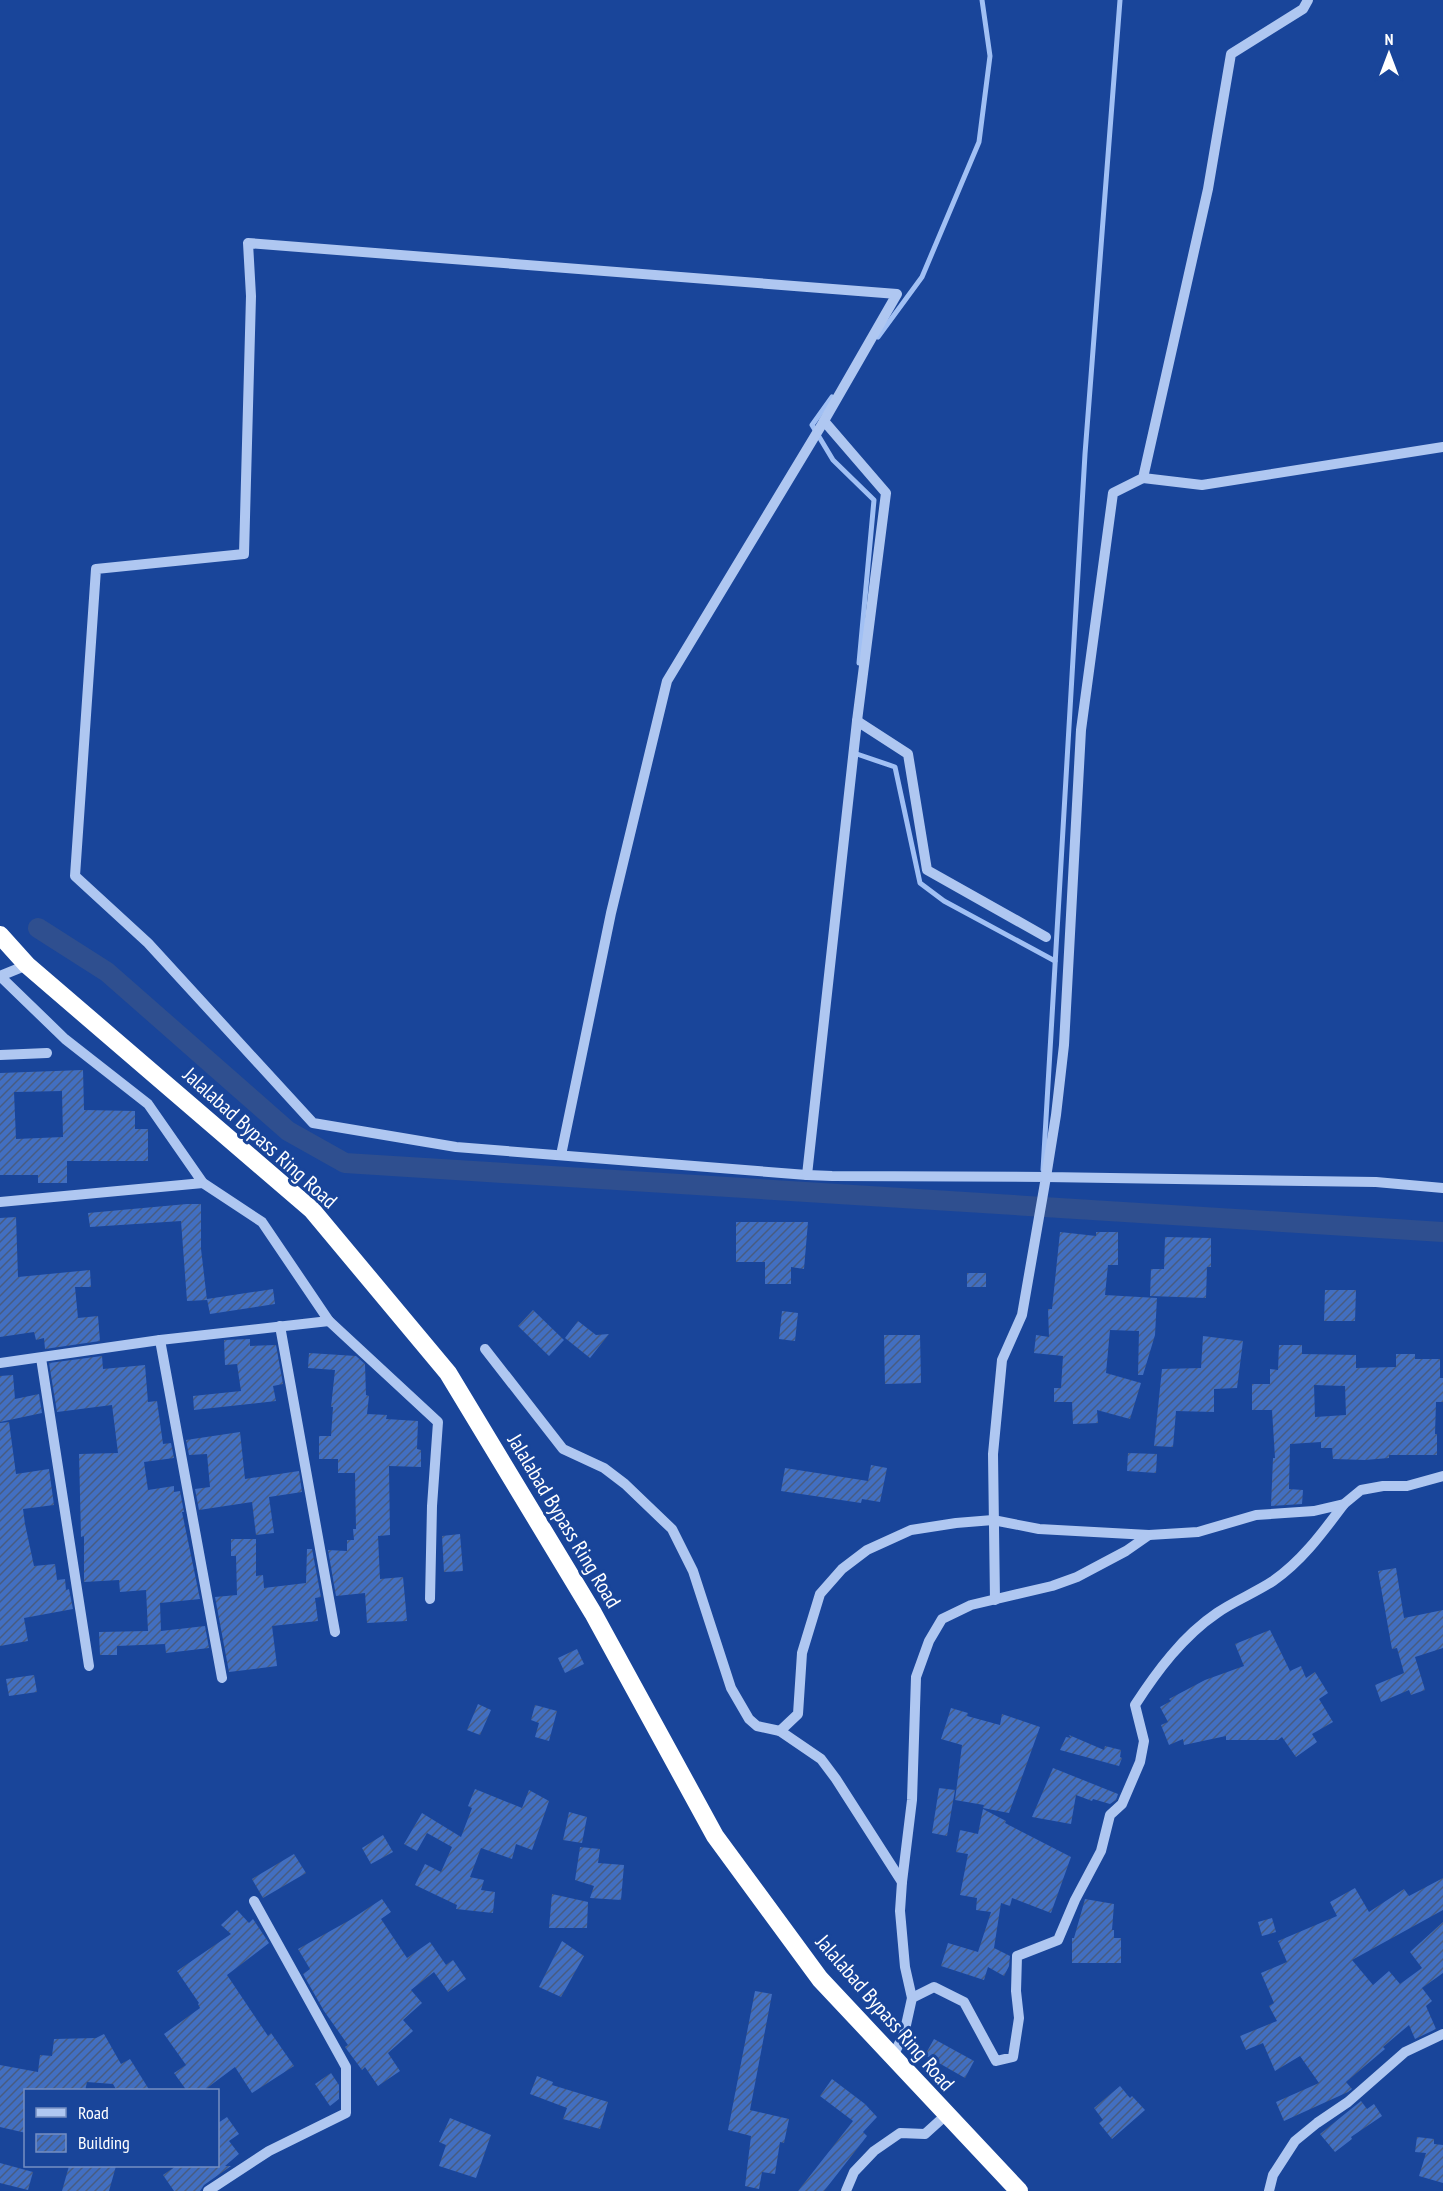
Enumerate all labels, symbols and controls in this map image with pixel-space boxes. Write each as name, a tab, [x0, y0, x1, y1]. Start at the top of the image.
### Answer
north arrow	[1359, 24, 1419, 84]
text: N	[1385, 29, 1393, 49]
street label: Jalalabad Bypass Ring Road	[177, 1061, 343, 1214]
street label: Jalalabad Bypass Ring Road	[501, 1428, 627, 1613]
street label: Jalalabad Bypass Ring Road	[809, 1928, 961, 2096]
legend	[24, 2089, 219, 2167]
text: Road	[78, 2101, 109, 2124]
text: Building	[78, 2131, 130, 2154]

